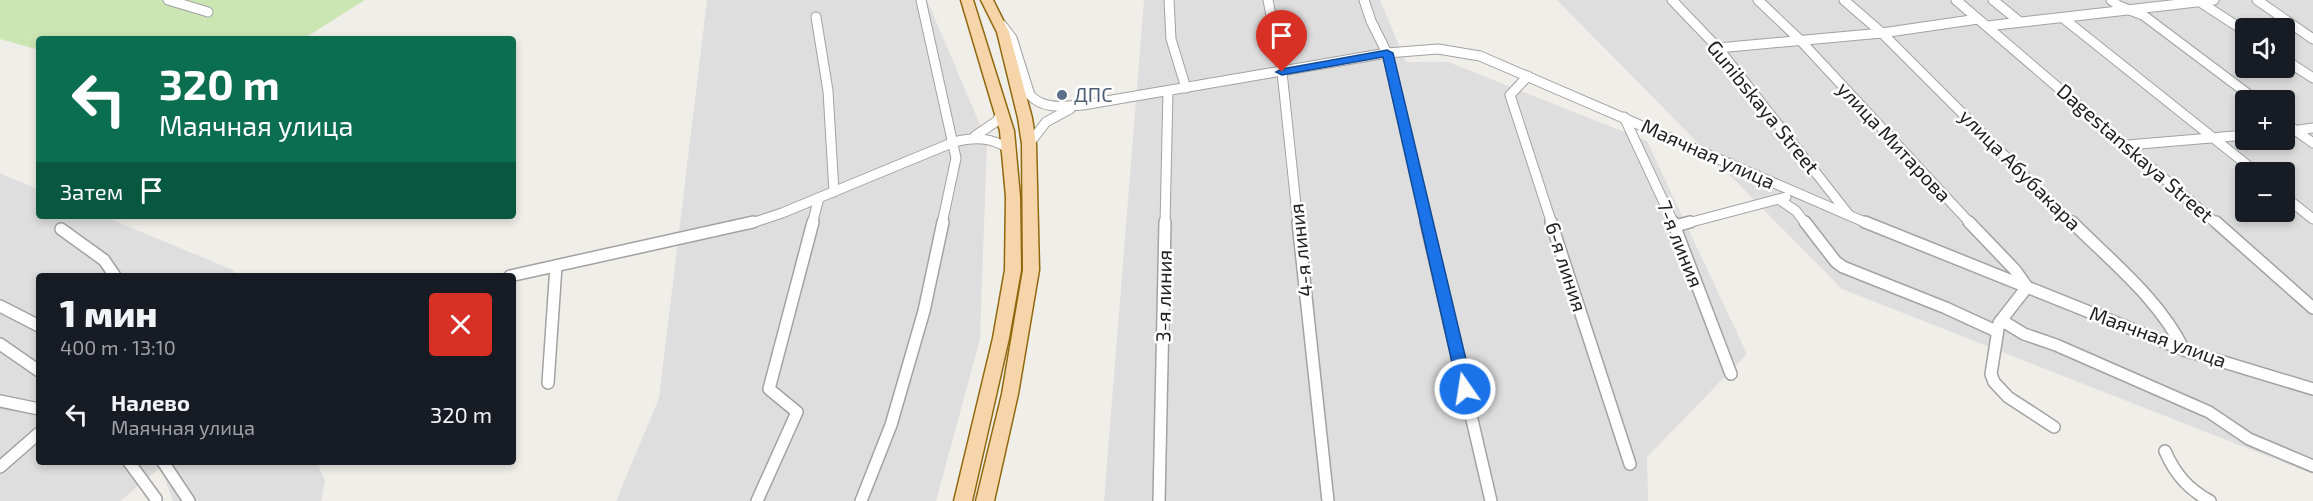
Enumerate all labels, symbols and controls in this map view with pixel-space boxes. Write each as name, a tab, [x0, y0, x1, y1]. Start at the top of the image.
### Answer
pin	[1256, 10, 1307, 72]
map controls	[2235, 18, 2295, 222]
button: sound	[2235, 18, 2295, 78]
icon: arrive	[1265, 19, 1298, 52]
street label: Gunibskaya Street	[1703, 35, 1825, 178]
text: 320 m	[159, 58, 280, 108]
icon: left	[60, 60, 138, 138]
street label: улица Митарова	[1832, 76, 1957, 207]
street label: Dagestanskaya Street	[2053, 78, 2219, 227]
place label: ДПС	[1074, 82, 1113, 106]
marker: ДПС	[1055, 88, 1069, 102]
button: +	[2235, 90, 2295, 150]
street label: улица Абубакара	[1954, 104, 2086, 236]
text: Маячная улица	[159, 109, 353, 141]
street label: Маячная улица	[1637, 113, 1779, 194]
button: −	[2235, 162, 2295, 222]
icon: arrive	[135, 174, 168, 207]
text: Затем	[60, 178, 123, 204]
street label: 7-я линия	[1653, 197, 1709, 290]
street label: 4-я линия	[1283, 202, 1317, 298]
street label: 6-я линия	[1541, 219, 1593, 315]
street label: 3-я линия	[1150, 249, 1176, 343]
text: 1 мин	[60, 291, 158, 334]
button: close	[429, 293, 492, 356]
street label: Маячная улица	[2086, 300, 2230, 373]
text: 400 m · 13:10	[60, 335, 176, 359]
position arrow	[1433, 357, 1497, 421]
text: Налево	[111, 389, 190, 415]
icon: left	[60, 398, 93, 431]
text: 320 m	[430, 401, 492, 427]
text: Маячная улица	[111, 415, 255, 439]

